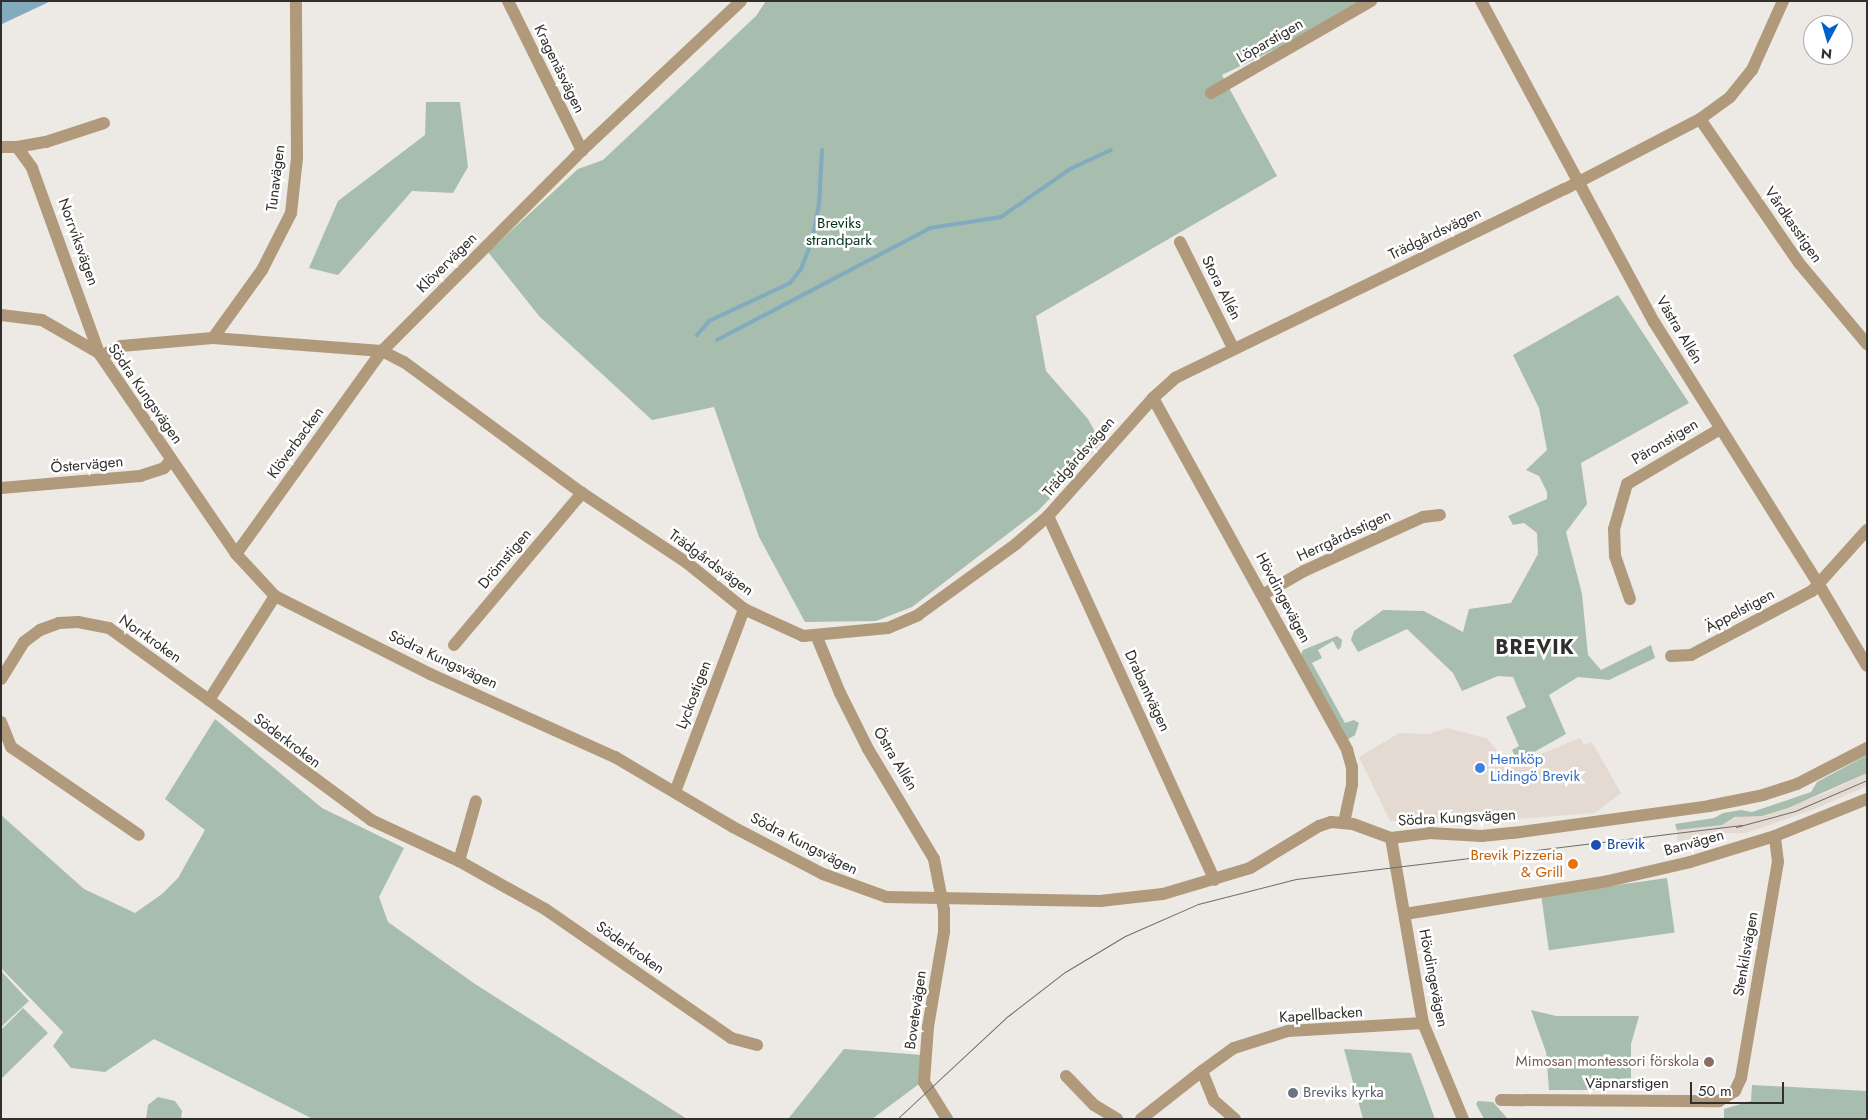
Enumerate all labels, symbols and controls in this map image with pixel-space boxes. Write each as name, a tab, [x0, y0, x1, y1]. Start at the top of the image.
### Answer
street label: Löparstigen	[1234, 15, 1306, 67]
north arrow	[1803, 15, 1853, 65]
street label: Kragenäsvägen	[530, 22, 588, 116]
text: N	[1820, 43, 1833, 64]
street label: Tunavägen	[263, 144, 289, 212]
street label: Vårdkasstigen	[1760, 184, 1826, 266]
street label: Norrviksvägen	[54, 196, 102, 288]
street label: Trädgårdsvägen	[1386, 204, 1484, 264]
park label: Breviks strandpark	[806, 214, 872, 249]
street label: Klövervägen	[413, 229, 481, 297]
street label: Stora Allén	[1197, 253, 1245, 323]
street label: Västra Allén	[1652, 293, 1706, 367]
street label: Södra Kungsvägen	[104, 340, 186, 448]
street label: Klöverbacken	[264, 404, 328, 482]
street label: Trädgårdsvägen	[1039, 413, 1119, 501]
street label: Päronstigen	[1629, 415, 1701, 469]
street label: Östervägen	[50, 453, 124, 477]
street label: Herrgårdsstigen	[1294, 506, 1394, 566]
street label: Drömstigen	[475, 525, 535, 593]
street label: Trädgårdsvägen	[665, 526, 757, 600]
street label: Hövdingevägen	[1252, 550, 1314, 646]
street label: Äppelstigen	[1702, 585, 1778, 637]
street label: Norrkroken	[115, 611, 185, 667]
street label: Södra Kungsvägen	[386, 627, 500, 693]
district label: BREVIK	[1495, 635, 1575, 659]
street label: Drabantvägen	[1120, 647, 1174, 735]
street label: Lyckostigen	[673, 658, 715, 732]
street label: Söderkroken	[250, 710, 324, 772]
street label: Östra Allén	[869, 724, 921, 794]
place label: Hemköp Lidingö Brevik	[1490, 750, 1580, 785]
marker: Hemköp Lidingö Brevik	[1474, 762, 1486, 774]
street label: Södra Kungsvägen	[1398, 806, 1516, 830]
street label: Södra Kungsvägen	[747, 809, 861, 879]
street label: Banvägen	[1662, 826, 1726, 860]
place label: Brevik	[1607, 836, 1645, 854]
marker: Brevik	[1589, 838, 1603, 852]
place label: Brevik Pizzeria & Grill	[1470, 846, 1563, 881]
marker: Brevik Pizzeria & Grill	[1567, 858, 1579, 870]
street label: Stenkilsvägen	[1730, 910, 1762, 998]
street label: Söderkroken	[592, 918, 668, 978]
street label: Hövdingevägen	[1415, 927, 1451, 1029]
street label: Bovetevägen	[902, 969, 930, 1051]
street label: Kapellbacken	[1279, 1003, 1363, 1027]
place label: Mimosan montessori förskola	[1516, 1053, 1699, 1071]
marker: Mimosan montessori förskola	[1703, 1056, 1715, 1068]
scale bar	[1693, 1072, 1787, 1104]
street label: Väpnarstigen	[1585, 1075, 1669, 1093]
text: 50 m	[1698, 1080, 1732, 1102]
place label: Breviks kyrka	[1303, 1084, 1384, 1102]
marker: Breviks kyrka	[1287, 1087, 1299, 1099]

